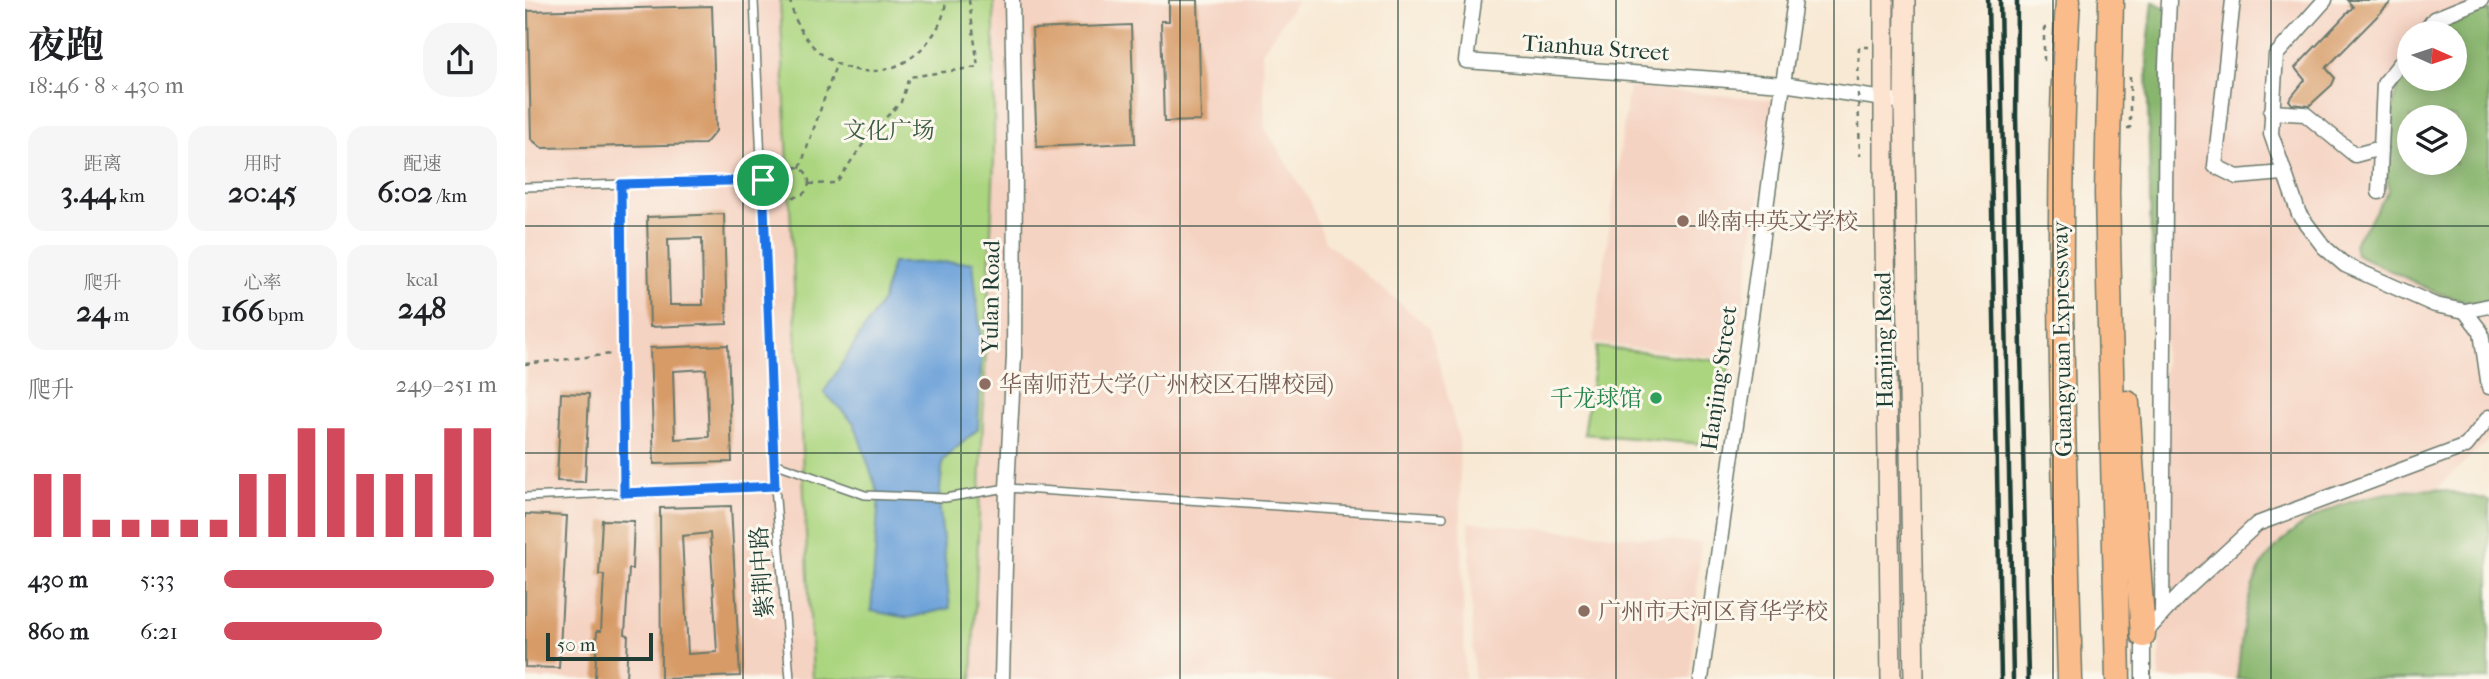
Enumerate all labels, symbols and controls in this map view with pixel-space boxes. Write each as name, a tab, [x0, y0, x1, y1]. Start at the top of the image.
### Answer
north arrow	[2397, 21, 2467, 91]
map controls	[2397, 21, 2467, 175]
text: 夜跑	[28, 23, 104, 68]
button: share	[423, 23, 497, 97]
street label: Tianhua Street	[1521, 29, 1671, 67]
text: 18:46 · 8 × 430 m	[28, 72, 184, 99]
button: layers	[2397, 105, 2467, 175]
park label: 文化广场	[843, 117, 935, 144]
pin	[733, 150, 793, 210]
text: 距离	[84, 153, 122, 175]
text: 用时	[243, 153, 282, 175]
text: 配速	[403, 153, 441, 175]
icon: arrive	[744, 161, 782, 199]
text: 3.44	[61, 175, 115, 210]
text: 20:45	[228, 175, 297, 210]
text: 6:02	[377, 175, 433, 210]
text: km	[115, 185, 145, 207]
text: /km	[433, 185, 467, 207]
place label: 岭南中英文学校	[1697, 208, 1858, 235]
marker: 岭南中英文学校	[1675, 213, 1691, 229]
street label: Guangyuan Expressway	[2046, 220, 2078, 457]
street label: Yulan Road	[976, 240, 1005, 355]
text: kcal	[406, 269, 438, 291]
street label: Hanjing Road	[1869, 271, 1899, 409]
text: 爬升	[84, 272, 122, 294]
text: 心率	[243, 272, 282, 294]
text: 248	[398, 291, 446, 326]
text: 24	[76, 294, 109, 329]
text: 166	[221, 294, 264, 329]
text: m	[109, 304, 129, 326]
text: bpm	[264, 304, 304, 326]
street label: Hanjing Street	[1695, 304, 1743, 452]
text: 249–251 m	[395, 371, 497, 398]
place label: 华南师范大学(广州校区石牌校园)	[999, 371, 1334, 398]
text: 爬升	[28, 376, 74, 403]
marker: 华南师范大学(广州校区石牌校园)	[977, 376, 993, 392]
place label: 千龙球馆	[1550, 385, 1642, 412]
marker: 千龙球馆	[1648, 390, 1664, 406]
street label: 紫荆中路	[745, 525, 779, 619]
text: 430 m	[28, 566, 88, 593]
text: 5:33	[140, 566, 174, 593]
place label: 广州市天河区育华学校	[1598, 598, 1828, 625]
marker: 广州市天河区育华学校	[1576, 603, 1592, 619]
text: 860 m	[28, 618, 89, 645]
text: 6:21	[140, 618, 178, 645]
scale bar	[546, 630, 653, 662]
text: 50 m	[557, 634, 596, 656]

